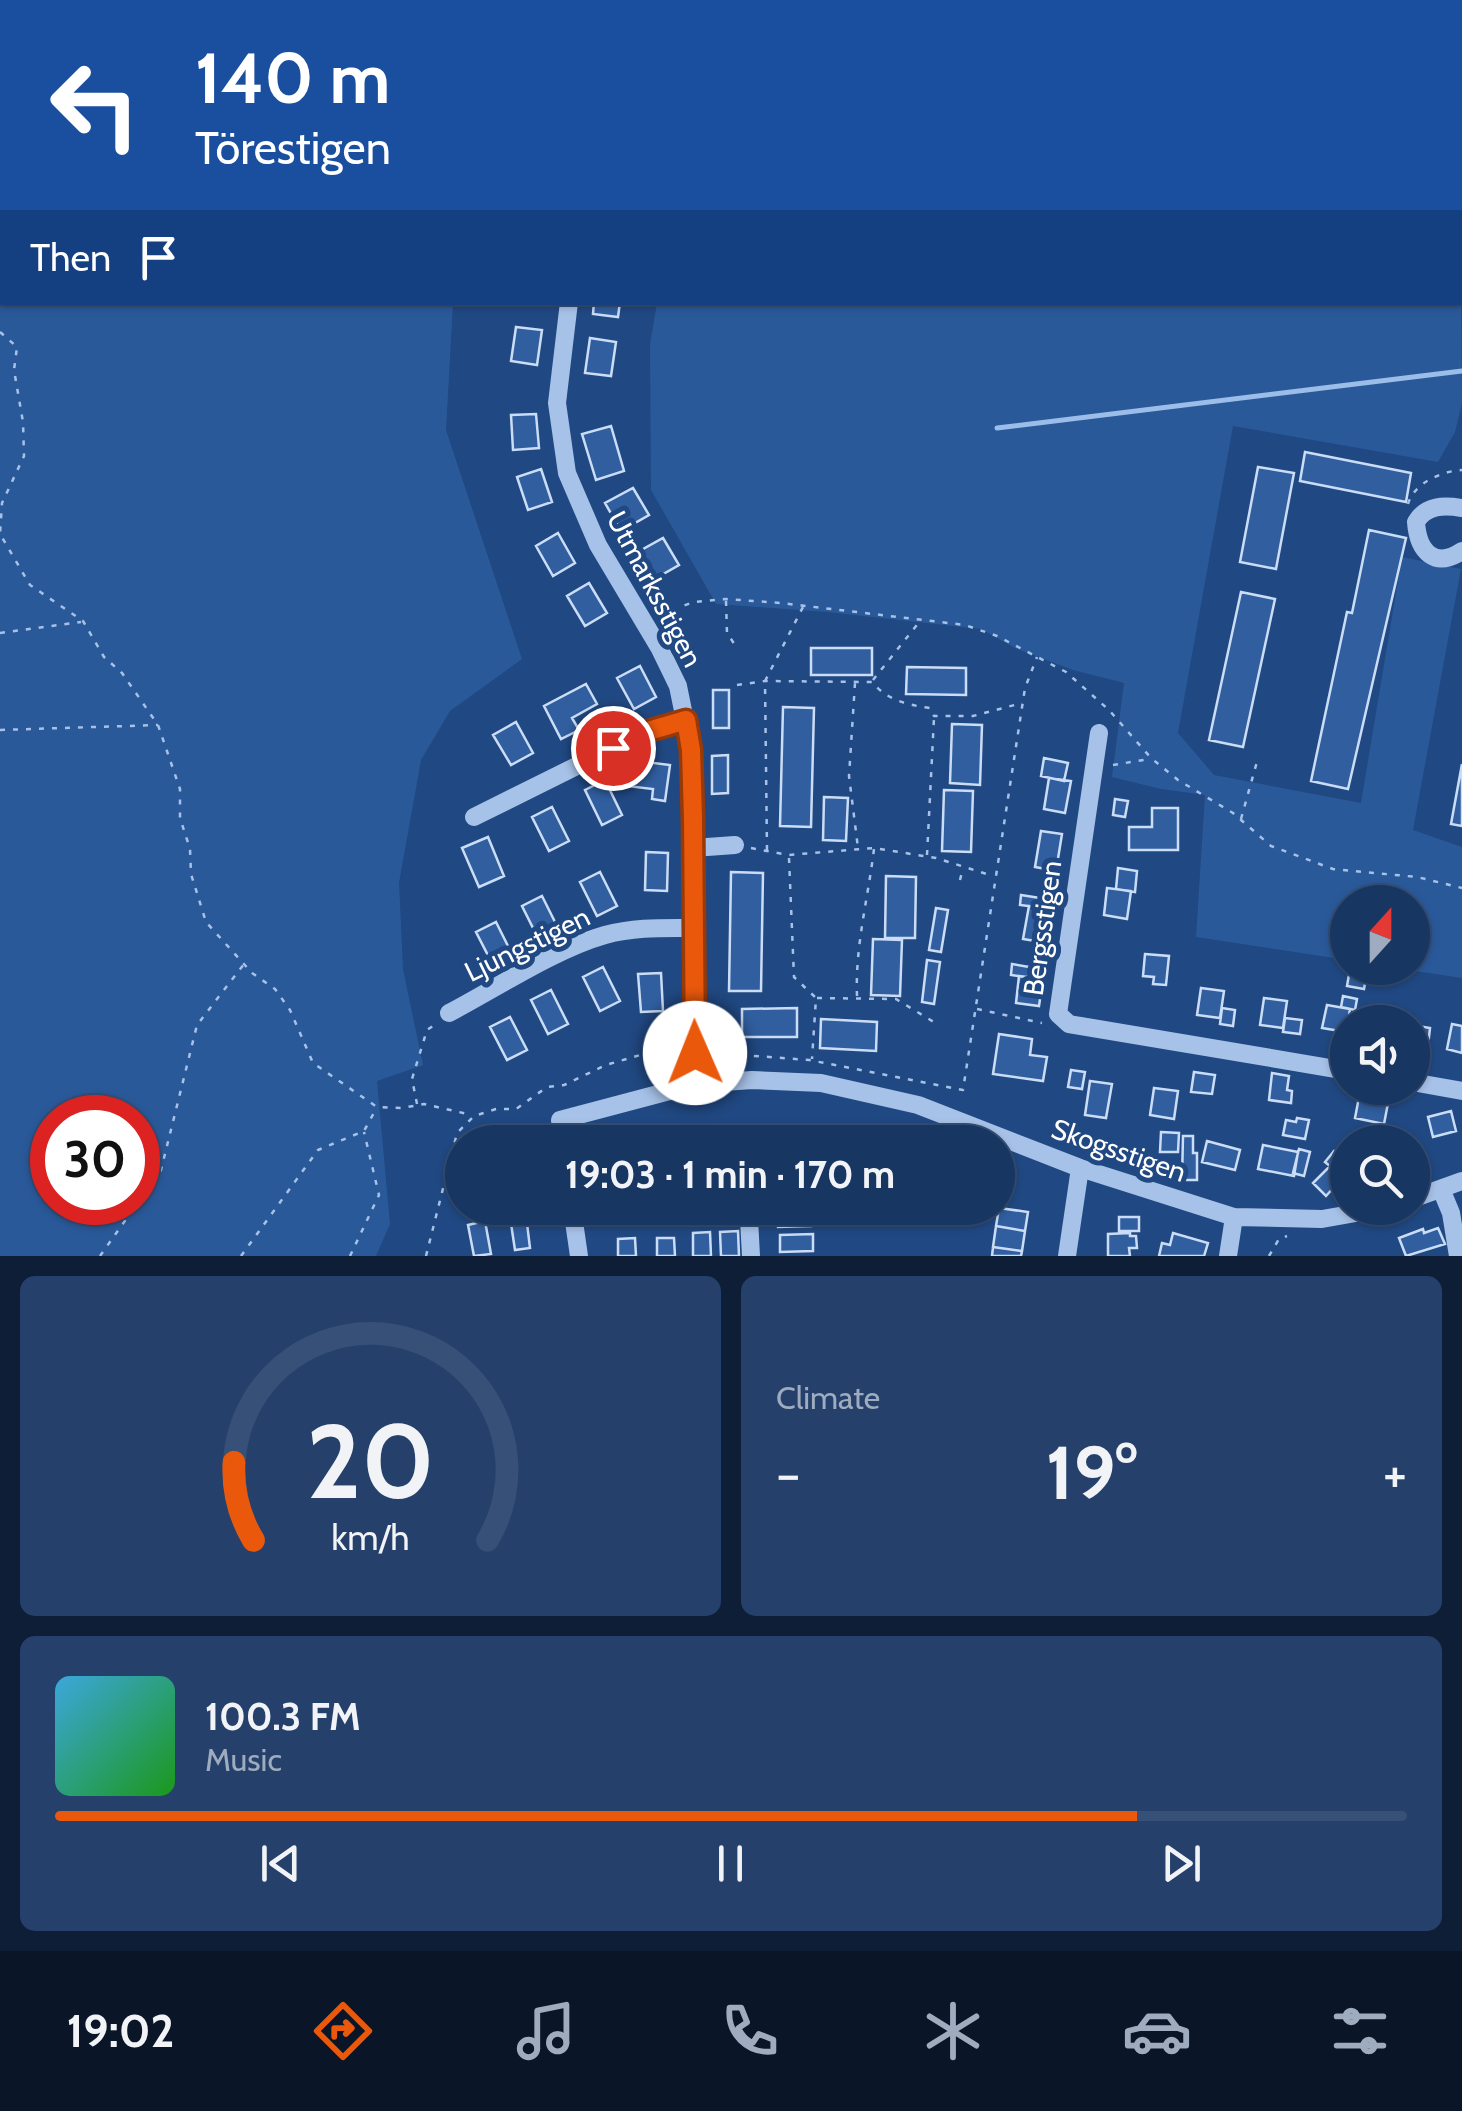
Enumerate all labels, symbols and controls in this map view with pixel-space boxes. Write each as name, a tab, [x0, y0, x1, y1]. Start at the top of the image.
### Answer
text: 140 m	[195, 35, 390, 121]
icon: left	[30, 40, 160, 170]
text: Törestigen	[195, 121, 391, 175]
icon: arrive	[131, 230, 186, 285]
text: Then	[30, 234, 111, 281]
street label: Utmarksstigen	[600, 505, 710, 673]
pin	[571, 706, 656, 791]
icon: arrive	[586, 721, 641, 776]
street label: Bergsstigen	[1016, 858, 1068, 998]
north arrow	[1330, 885, 1430, 985]
map controls	[1330, 885, 1430, 1225]
street label: Ljungstigen	[459, 899, 595, 989]
position arrow	[643, 1001, 747, 1105]
button: sound	[1330, 1005, 1430, 1105]
speed limit sign: 30	[30, 1095, 160, 1225]
street label: Skogsstigen	[1047, 1111, 1191, 1189]
button: search	[1330, 1125, 1430, 1225]
text: 19:03 · 1 min · 170 m	[565, 1151, 895, 1198]
text: Climate	[776, 1378, 880, 1417]
text: 20	[306, 1398, 435, 1524]
text: 19°	[1046, 1427, 1137, 1518]
text: −	[776, 1440, 800, 1507]
text: +	[1383, 1440, 1407, 1507]
text: km/h	[331, 1516, 410, 1559]
text: 100.3 FM	[205, 1693, 361, 1740]
text: Music	[205, 1740, 282, 1779]
icon: previous	[253, 1836, 308, 1891]
icon: pause	[703, 1836, 758, 1891]
icon: next	[1154, 1836, 1209, 1891]
icon: directions	[308, 1996, 378, 2066]
icon: music	[511, 1996, 581, 2066]
icon: phone	[715, 1996, 785, 2066]
icon: climate	[918, 1996, 988, 2066]
icon: car	[1122, 1996, 1192, 2066]
icon: filters	[1325, 1996, 1395, 2066]
text: 19:02	[67, 2004, 174, 2058]

